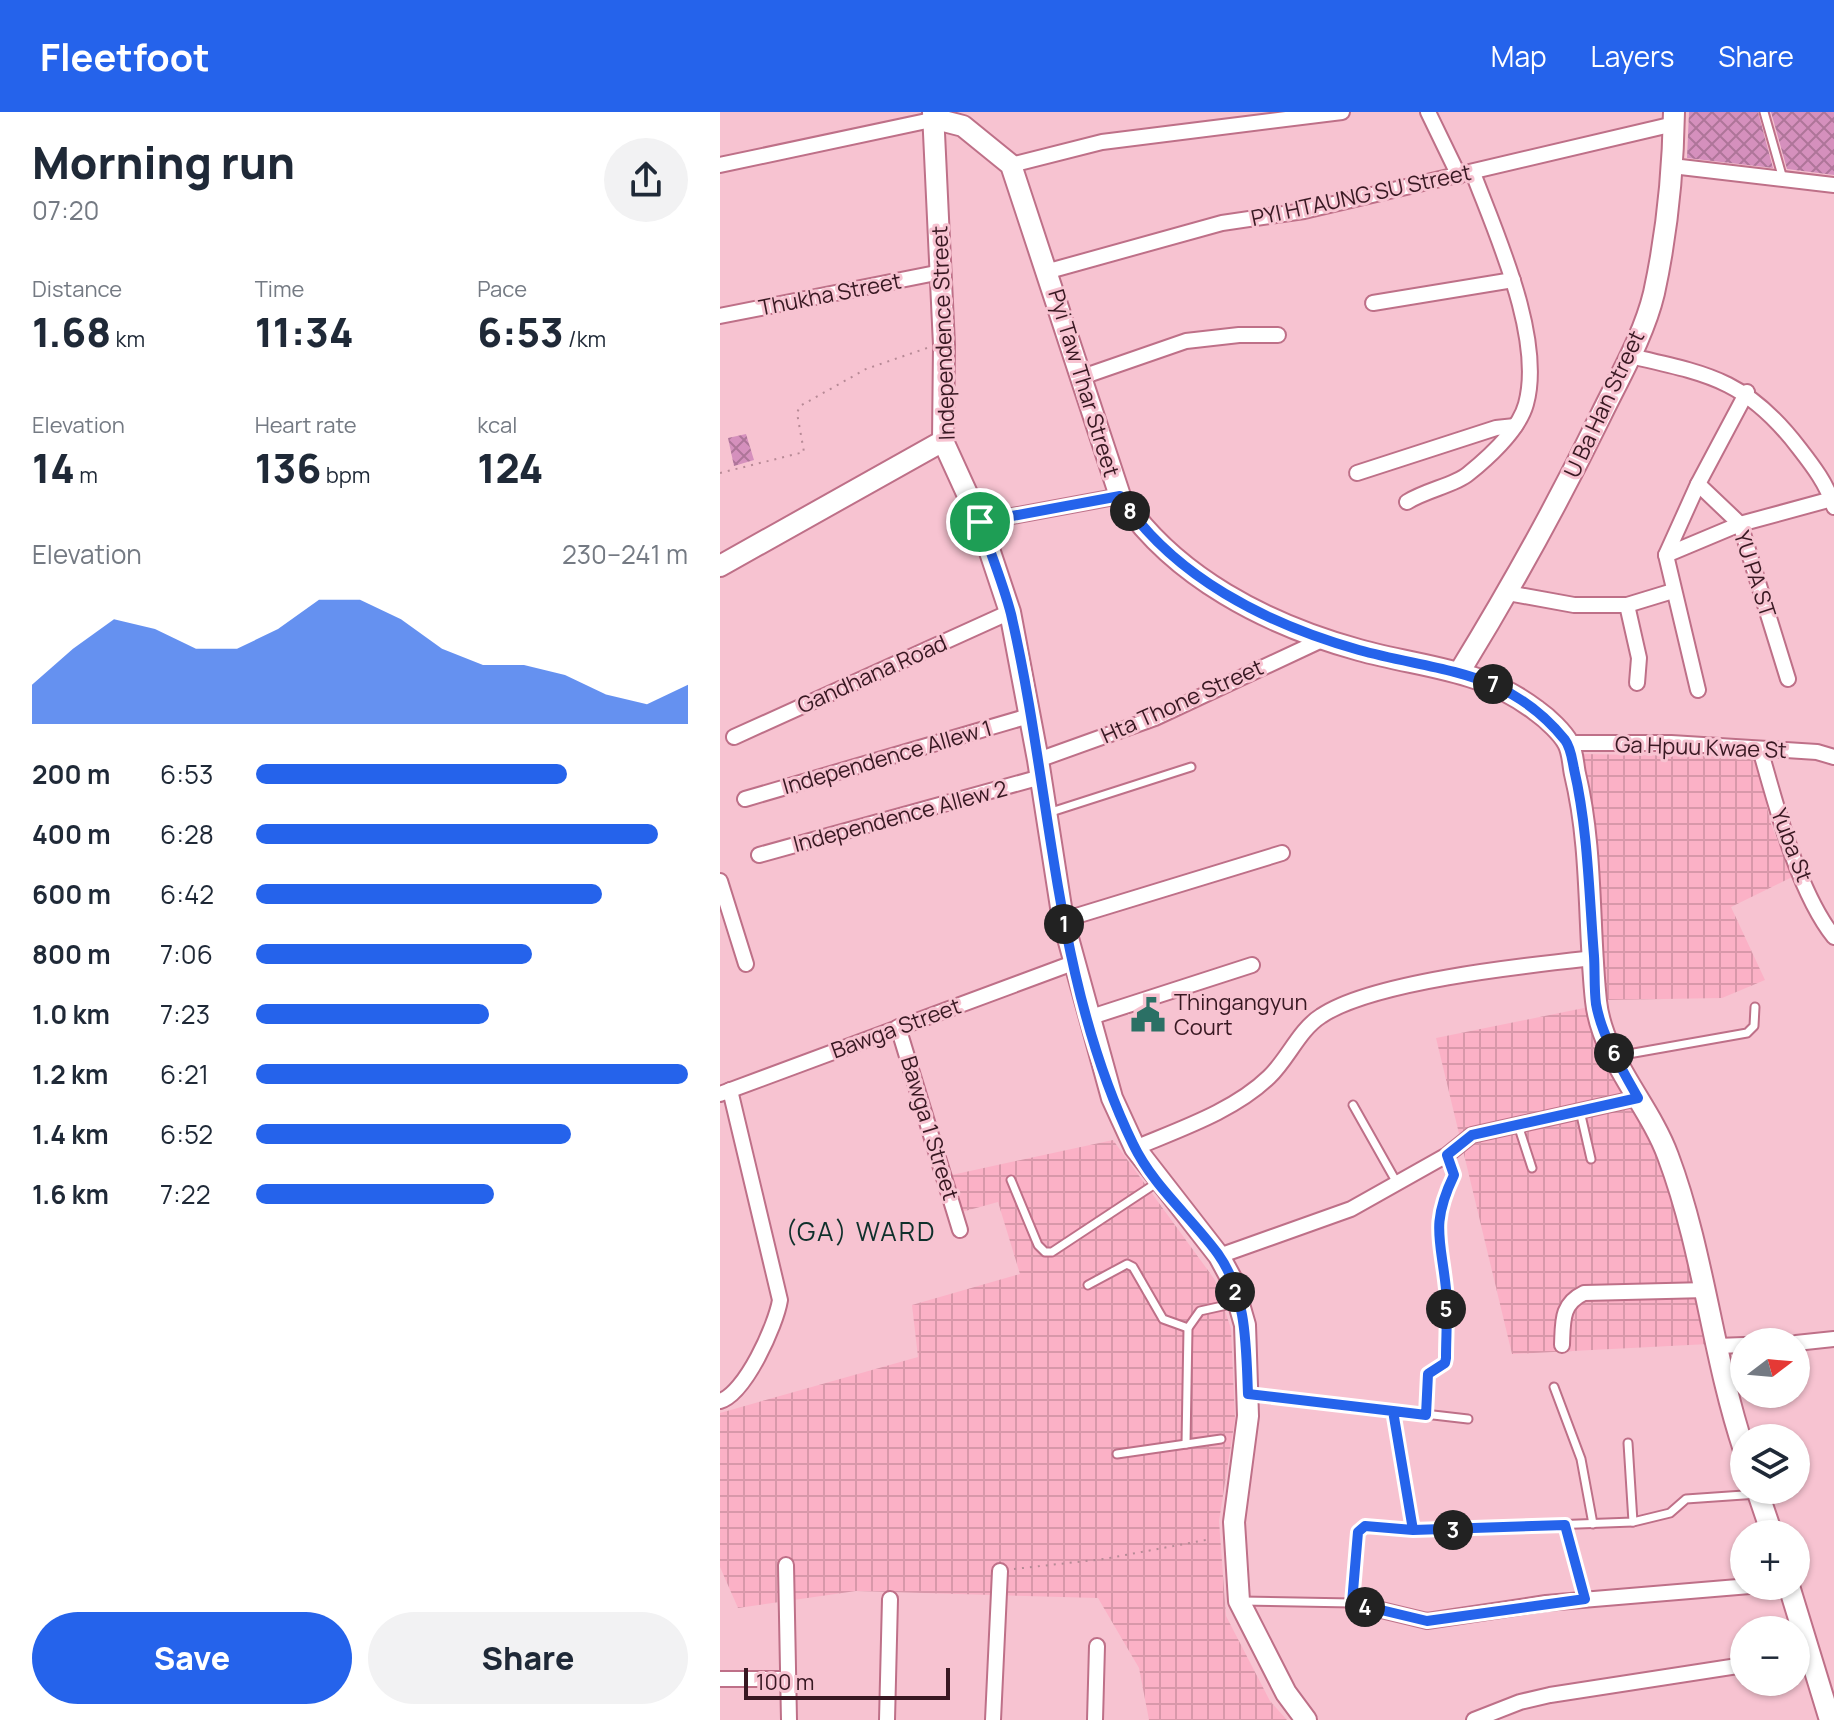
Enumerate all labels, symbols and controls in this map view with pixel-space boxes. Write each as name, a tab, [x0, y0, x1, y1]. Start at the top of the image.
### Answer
text: Fleetfoot	[40, 30, 210, 82]
text: Map	[1491, 37, 1547, 75]
text: Layers	[1591, 37, 1674, 75]
text: Share	[1718, 37, 1794, 75]
text: Morning run	[32, 132, 295, 192]
button: share	[604, 138, 688, 222]
street label: PYI HTAUNG SU Street	[1248, 157, 1474, 233]
text: 07:20	[32, 192, 99, 228]
street label: Independence Street	[924, 225, 962, 441]
street label: Thukha Street	[756, 265, 904, 323]
text: Distance	[32, 274, 122, 304]
text: Time	[255, 274, 304, 304]
text: Pace	[477, 274, 527, 304]
street label: Pyi Taw Thar Street	[1041, 286, 1127, 481]
text: 1.68	[32, 304, 111, 359]
text: 11:34	[255, 304, 354, 359]
text: 6:53	[477, 304, 564, 359]
text: km	[111, 324, 145, 354]
text: /km	[564, 324, 606, 354]
street label: U Ba Han Street	[1557, 325, 1651, 483]
text: Elevation	[32, 410, 125, 440]
text: Heart rate	[255, 410, 357, 440]
text: kcal	[477, 410, 517, 440]
text: 14	[32, 440, 75, 495]
text: 136	[255, 440, 321, 495]
text: 124	[477, 440, 543, 495]
text: m	[75, 460, 98, 490]
text: bpm	[321, 460, 370, 490]
pin	[946, 488, 1014, 556]
pin: 8	[1110, 491, 1150, 531]
text: 8	[1123, 496, 1137, 526]
icon: arrive	[958, 500, 1002, 544]
street label: YU PA ST	[1727, 527, 1783, 621]
text: Elevation	[32, 536, 142, 572]
text: 230–241 m	[562, 536, 688, 572]
street label: Gandhana Road	[792, 628, 952, 720]
street label: Hta Thone Street	[1096, 652, 1268, 750]
pin: 7	[1473, 664, 1513, 704]
text: 7	[1487, 669, 1499, 699]
street label: Independence Allew 1	[779, 713, 995, 801]
street label: Ga Hpuu Kwae St	[1615, 729, 1788, 765]
text: 200 m	[32, 756, 110, 792]
text: 6:53	[160, 756, 213, 792]
street label: Independence Allew 2	[790, 773, 1010, 859]
street label: Yuba St	[1764, 804, 1820, 886]
text: 400 m	[32, 816, 111, 852]
text: 6:28	[160, 816, 214, 852]
text: 600 m	[32, 876, 111, 912]
text: 6:42	[160, 876, 214, 912]
pin: 1	[1044, 904, 1084, 944]
text: 1	[1059, 909, 1069, 939]
text: 800 m	[32, 936, 111, 972]
text: 7:06	[160, 936, 213, 972]
place label: Thingangyun Court	[1174, 987, 1307, 1042]
street label: Bawga Street	[827, 991, 965, 1065]
text: 1.0 km	[32, 996, 110, 1032]
text: 7:23	[160, 996, 210, 1032]
public building icon: Thingangyun Court	[1129, 996, 1167, 1034]
pin: 6	[1594, 1033, 1634, 1073]
text: 6	[1607, 1038, 1621, 1068]
street label: Bawga 1 Street	[894, 1052, 966, 1204]
text: 1.2 km	[32, 1056, 108, 1092]
text: 6:21	[160, 1056, 209, 1092]
text: 1.4 km	[32, 1116, 109, 1152]
text: 6:52	[160, 1116, 213, 1152]
text: 1.6 km	[32, 1176, 109, 1212]
text: 7:22	[160, 1176, 210, 1212]
district label: (GA) WARD	[786, 1213, 937, 1249]
pin: 2	[1215, 1272, 1255, 1312]
text: 2	[1228, 1277, 1242, 1307]
pin: 5	[1426, 1289, 1466, 1329]
text: 5	[1440, 1294, 1452, 1324]
north arrow	[1730, 1328, 1810, 1408]
map controls	[1730, 1328, 1810, 1696]
button: layers	[1730, 1424, 1810, 1504]
pin: 3	[1433, 1510, 1473, 1550]
text: 3	[1447, 1515, 1459, 1545]
button: +	[1730, 1520, 1810, 1600]
pin: 4	[1345, 1587, 1385, 1627]
text: 4	[1358, 1592, 1372, 1622]
button: Save	[32, 1612, 352, 1704]
button: Share	[368, 1612, 688, 1704]
button: −	[1730, 1616, 1810, 1696]
scale bar	[744, 1664, 950, 1700]
text: 100 m	[756, 1667, 814, 1697]

